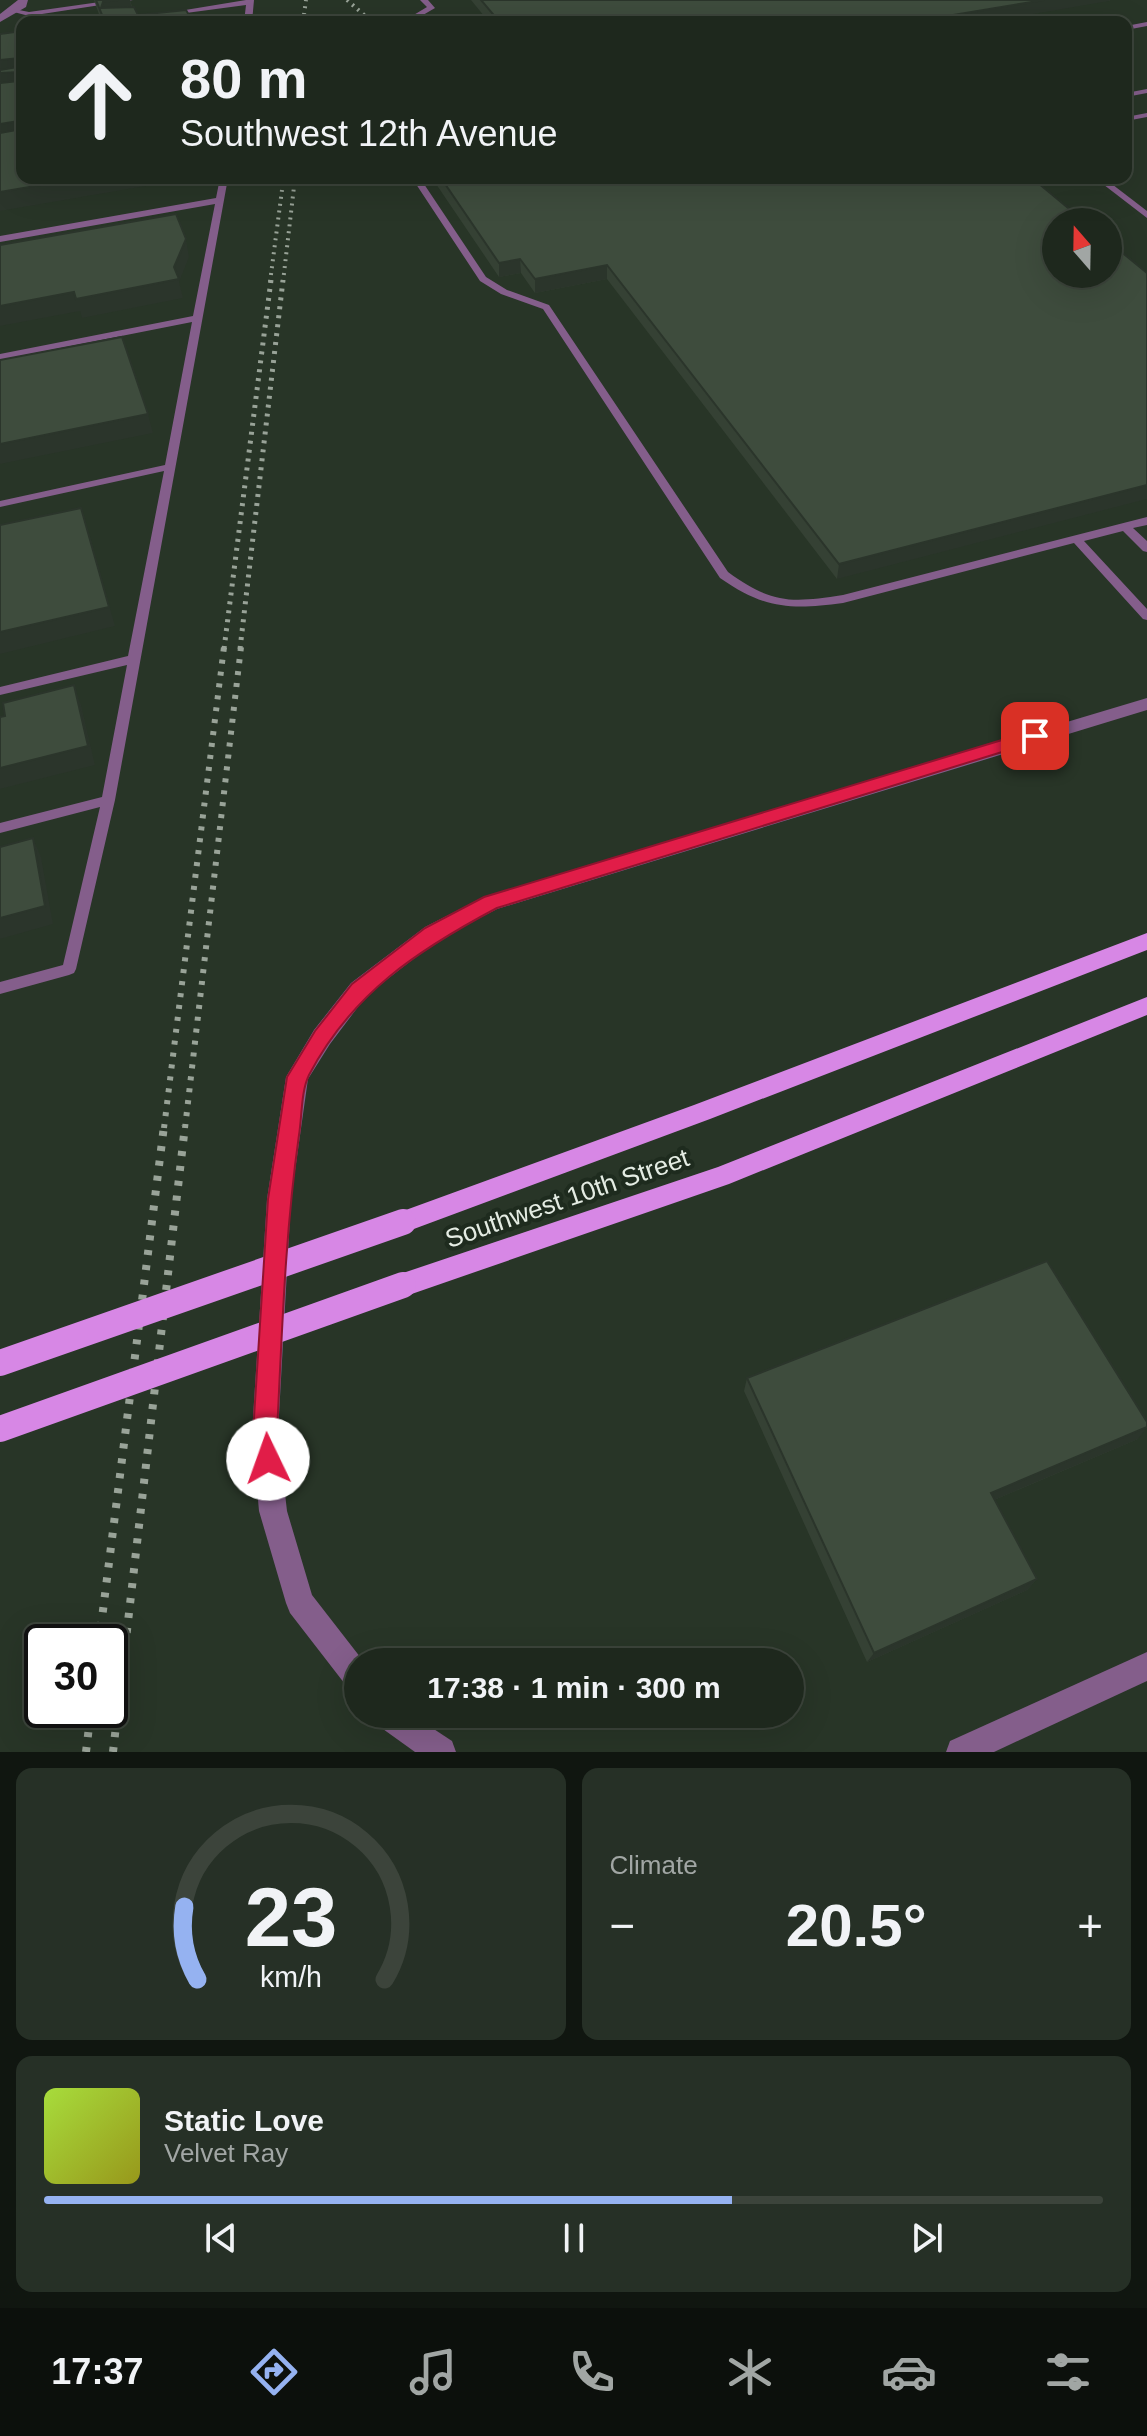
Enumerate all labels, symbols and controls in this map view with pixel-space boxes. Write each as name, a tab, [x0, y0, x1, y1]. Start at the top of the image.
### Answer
text: 80 m	[180, 47, 308, 110]
icon: ahead	[48, 48, 152, 152]
text: Southwest 12th Avenue	[180, 113, 558, 154]
north arrow	[1042, 208, 1122, 288]
map controls	[1042, 208, 1122, 288]
pin	[1001, 702, 1069, 770]
icon: arrive	[1013, 714, 1057, 758]
street label: Southwest 10th Street	[441, 1142, 694, 1254]
position arrow	[226, 1417, 310, 1501]
speed limit sign: 30	[24, 1624, 128, 1728]
text: 17:38 · 1 min · 300 m	[427, 1671, 721, 1704]
text: Climate	[610, 1850, 698, 1880]
text: 23	[244, 1871, 337, 1964]
text: 20.5°	[786, 1892, 927, 1959]
text: −	[610, 1901, 635, 1950]
text: +	[1077, 1901, 1103, 1950]
text: km/h	[260, 1961, 322, 1993]
text: Static Love	[164, 2104, 324, 2137]
text: Velvet Ray	[164, 2138, 288, 2168]
icon: previous	[199, 2216, 243, 2260]
icon: pause	[552, 2216, 596, 2260]
icon: next	[905, 2216, 949, 2260]
icon: directions	[246, 2344, 302, 2400]
icon: music	[405, 2344, 461, 2400]
icon: phone	[564, 2344, 620, 2400]
icon: climate	[722, 2344, 778, 2400]
icon: car	[881, 2344, 937, 2400]
icon: filters	[1040, 2344, 1096, 2400]
text: 17:37	[51, 2351, 143, 2392]

